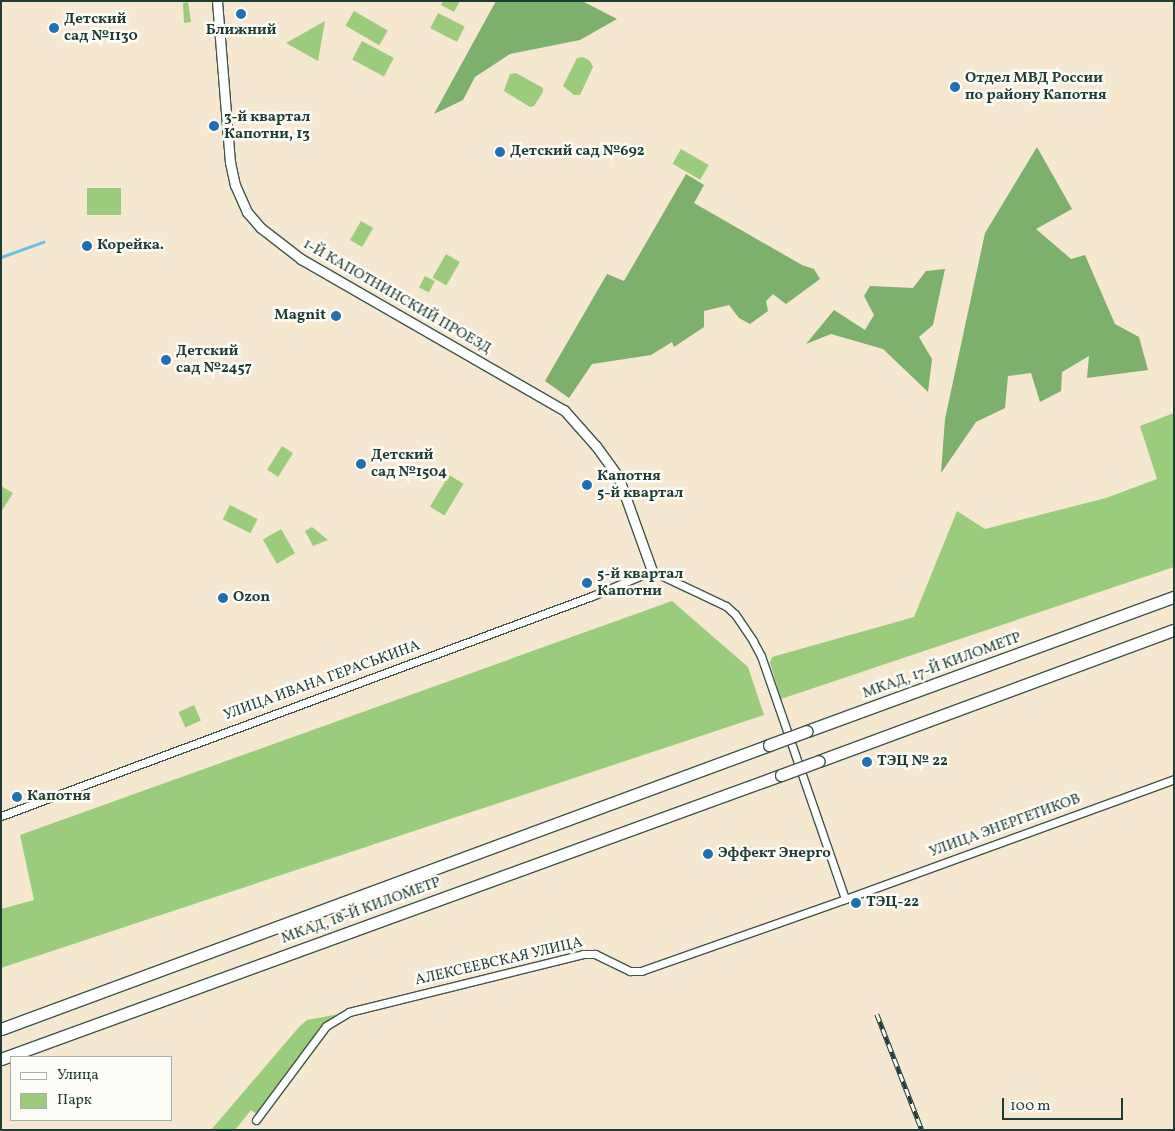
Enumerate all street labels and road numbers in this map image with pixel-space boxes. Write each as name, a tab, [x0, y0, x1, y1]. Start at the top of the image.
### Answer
street label: 1-Й КАПОТНИНСКИЙ ПРОЕЗД	[300, 236, 494, 358]
street label: МКАД, 17-Й КИЛОМЕТР	[860, 629, 1024, 703]
street label: УЛИЦА ИВАНА ГЕРАСЬКИНА	[221, 637, 423, 725]
street label: УЛИЦА ЭНЕРГЕТИКОВ	[927, 790, 1083, 862]
street label: МКАД, 18-Й КИЛОМЕТР	[279, 874, 443, 948]
street label: АЛЕКСЕЕВСКАЯ УЛИЦА	[413, 934, 585, 990]

